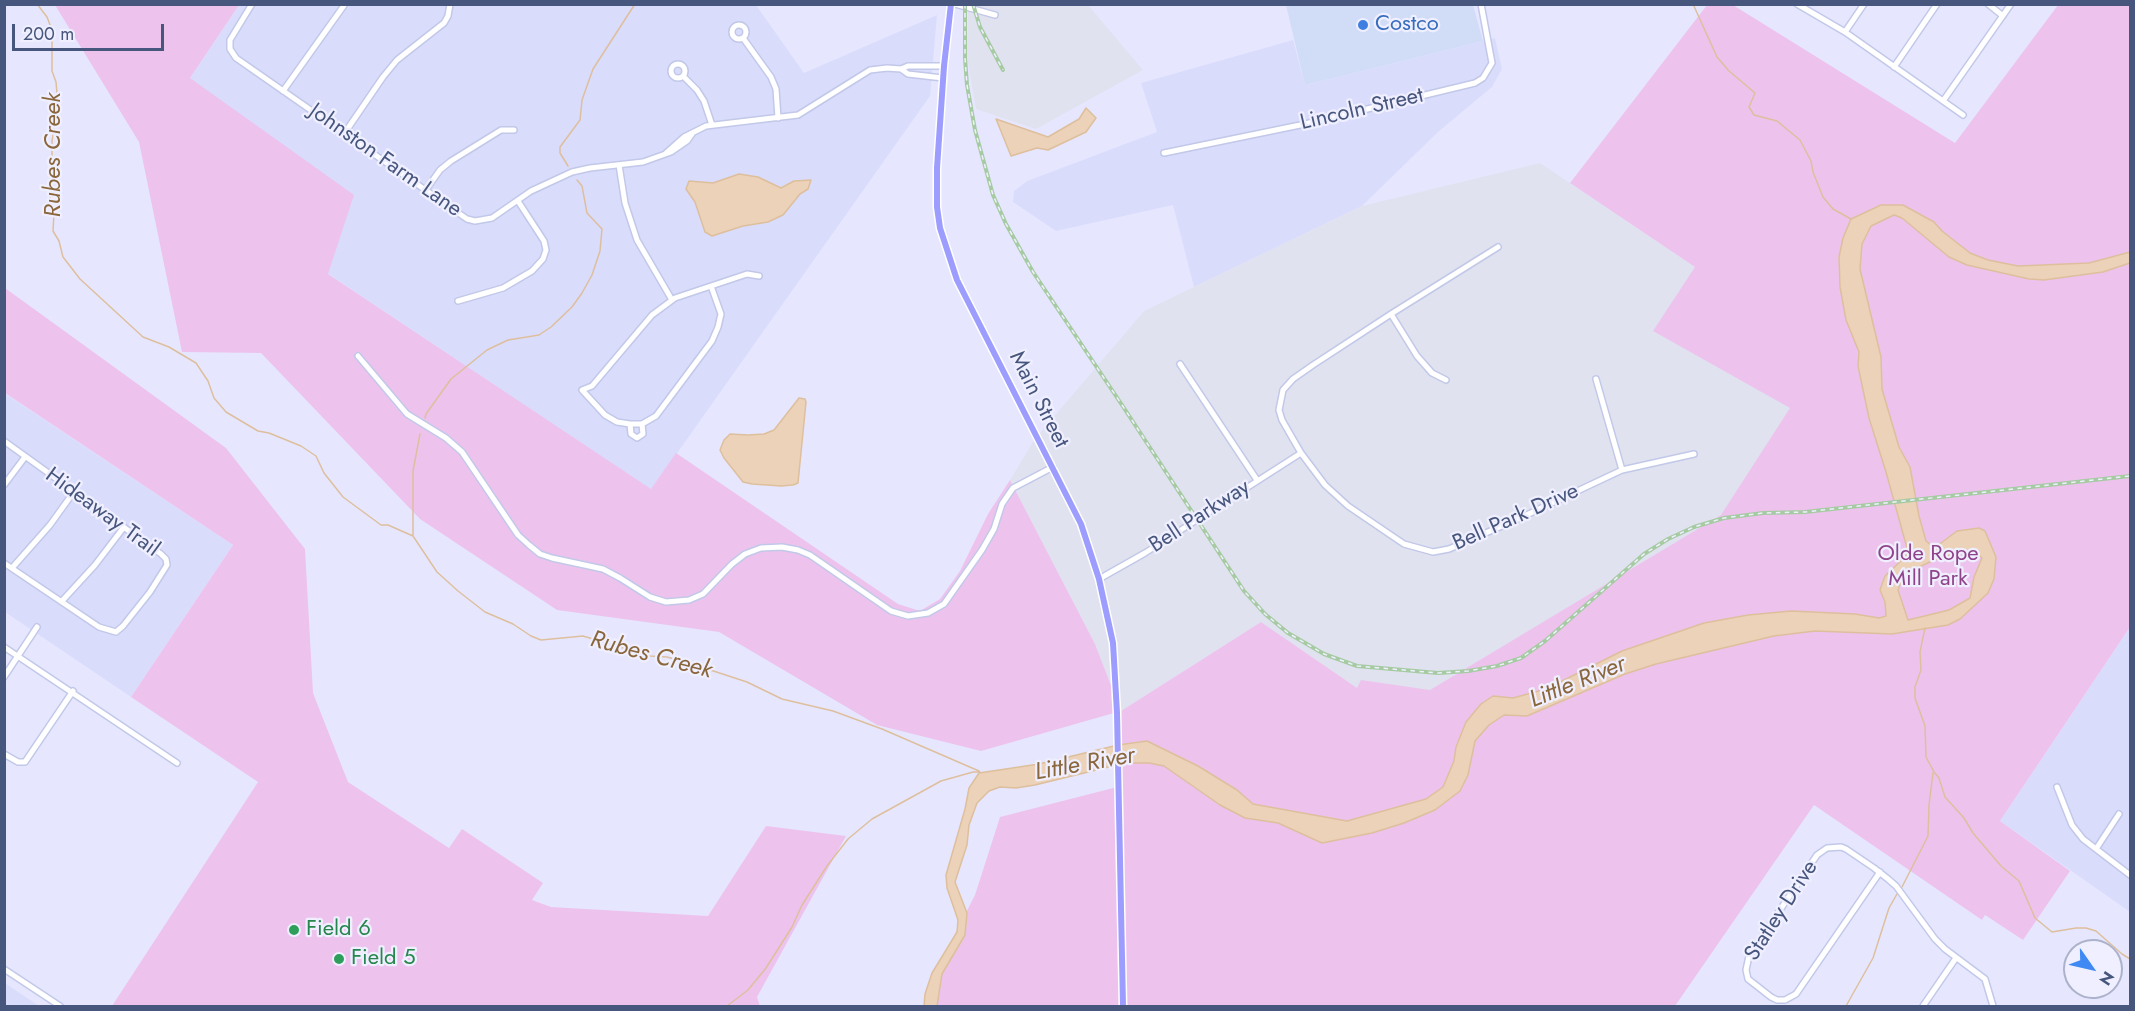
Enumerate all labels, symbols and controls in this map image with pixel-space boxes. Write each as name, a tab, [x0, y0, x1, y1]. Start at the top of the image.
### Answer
scale bar	[15, 12, 166, 50]
place label: Costco	[1375, 12, 1439, 38]
marker: Costco	[1356, 18, 1370, 32]
text: 200 m	[23, 21, 74, 47]
street label: Lincoln Street	[1298, 83, 1426, 137]
water label: Rubes Creek	[40, 93, 68, 217]
street label: Johnston Farm Lane	[304, 98, 466, 224]
street label: Main Street	[1002, 347, 1074, 453]
street label: Hideaway Trail	[40, 463, 164, 563]
street label: Bell Parkway	[1145, 475, 1255, 559]
street label: Bell Park Drive	[1449, 478, 1583, 558]
park label: Olde Rope Mill Park	[1877, 542, 1979, 594]
water label: Rubes Creek	[587, 626, 715, 686]
water label: Little River	[1526, 651, 1630, 715]
water label: Little River	[1033, 742, 1137, 788]
street label: Statley Drive	[1740, 856, 1824, 966]
place label: Field 6	[306, 917, 371, 943]
marker: Field 6	[287, 923, 301, 937]
north arrow	[2063, 939, 2123, 999]
place label: Field 5	[351, 946, 416, 972]
marker: Field 5	[332, 952, 346, 966]
text: N	[2094, 967, 2120, 990]

